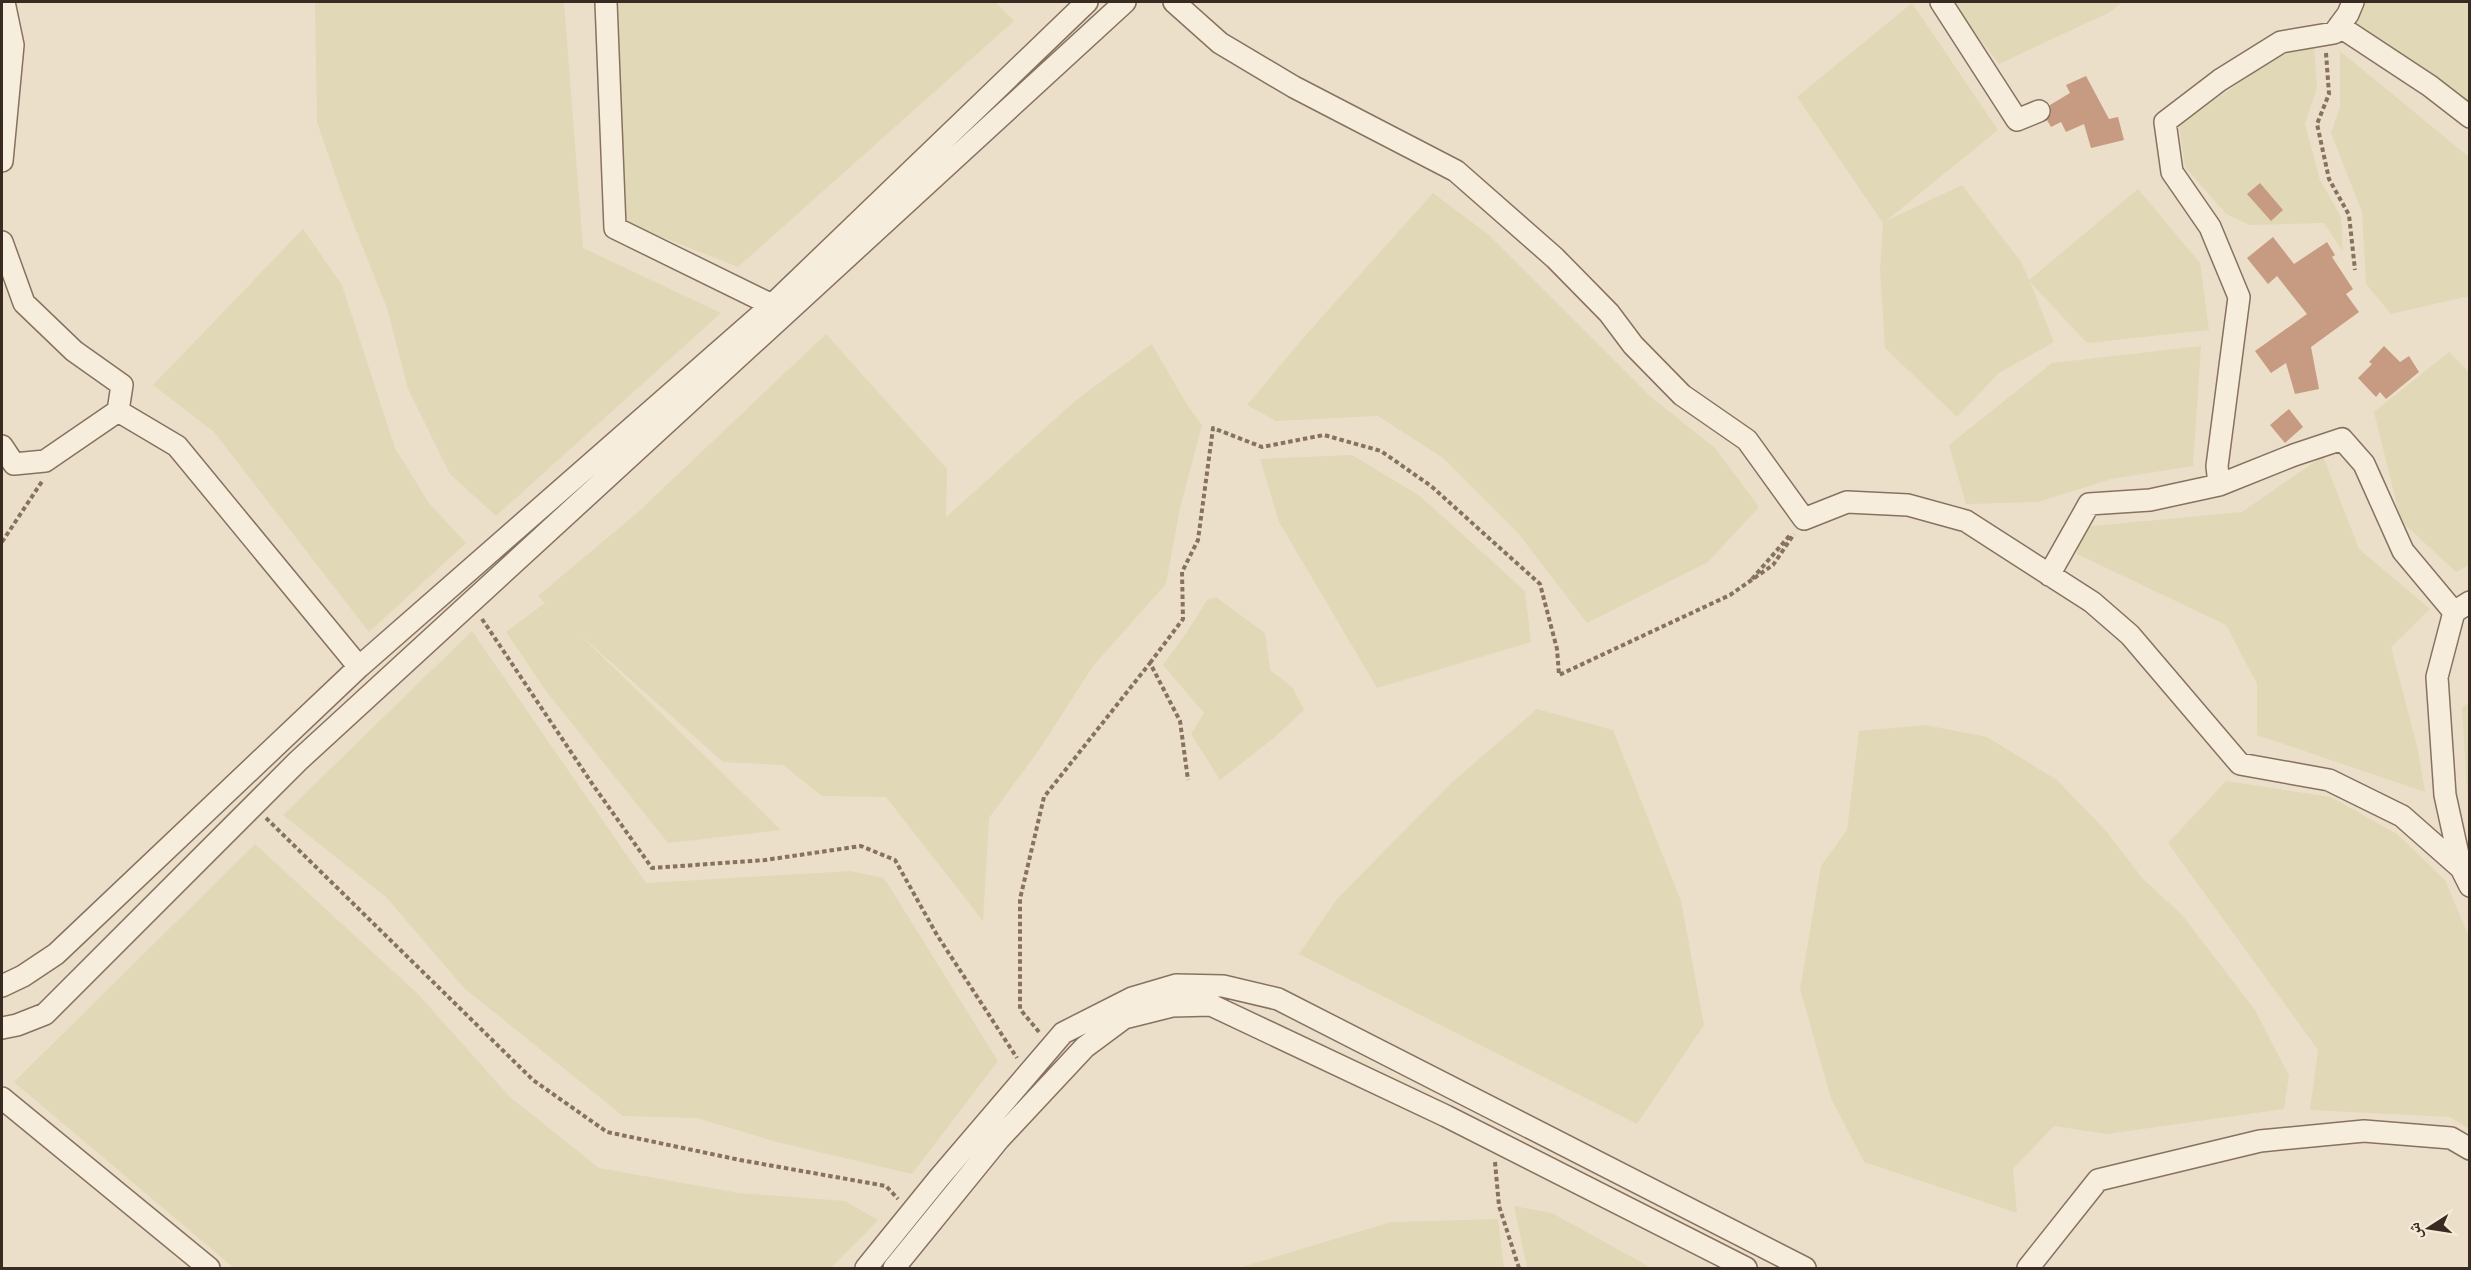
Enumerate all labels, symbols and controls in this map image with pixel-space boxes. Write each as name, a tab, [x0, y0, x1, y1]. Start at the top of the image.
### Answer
north arrow	[2399, 1198, 2459, 1258]
text: ش	[2402, 1220, 2429, 1242]

